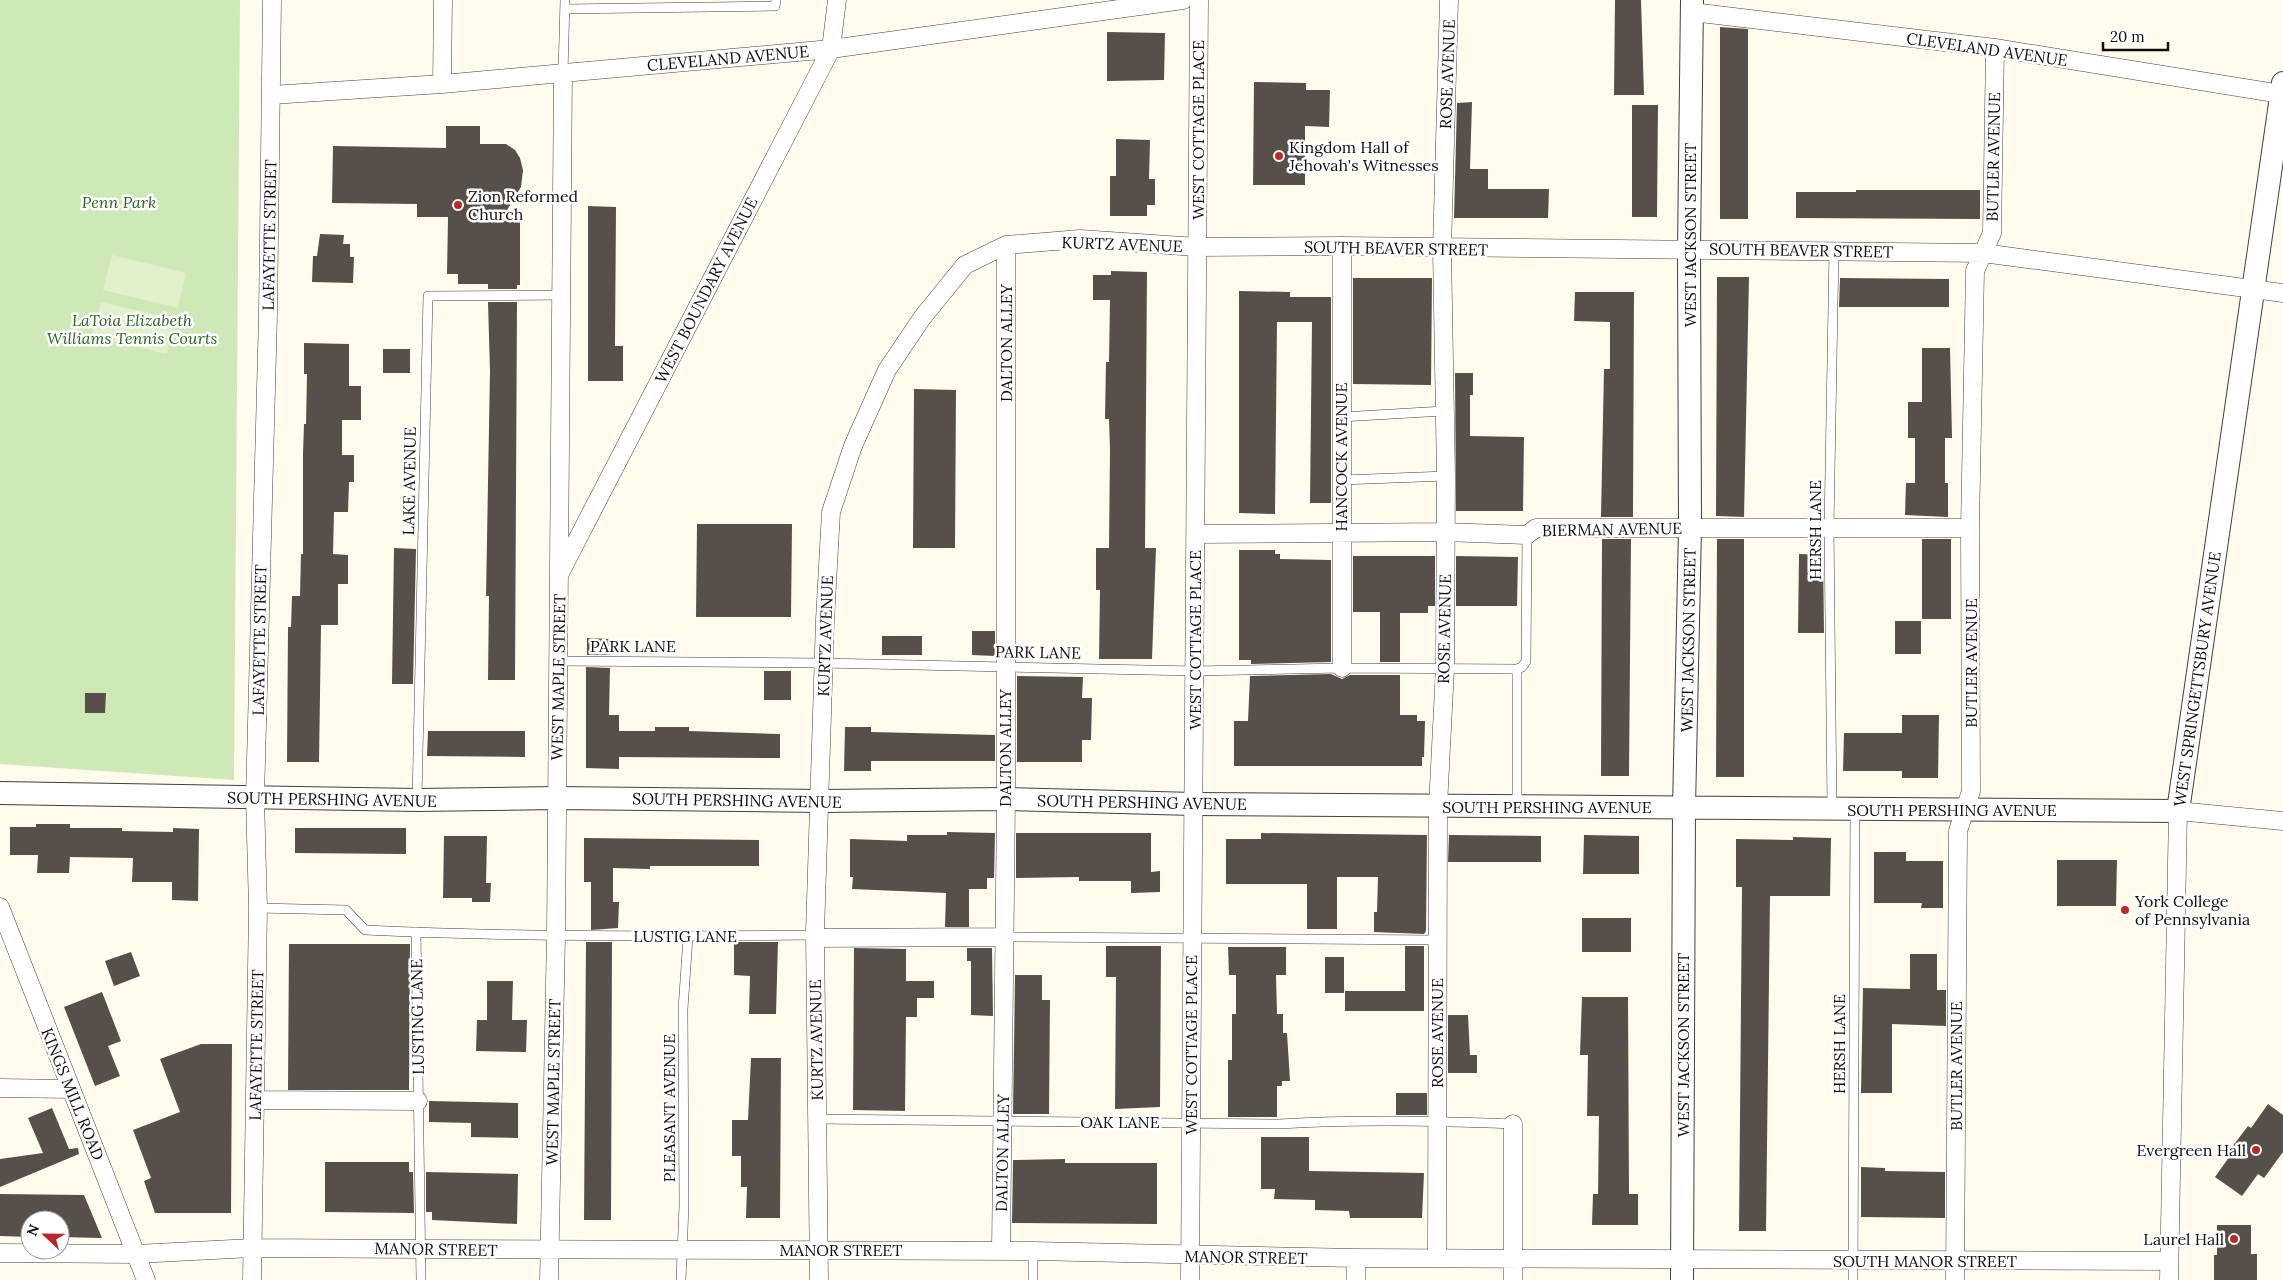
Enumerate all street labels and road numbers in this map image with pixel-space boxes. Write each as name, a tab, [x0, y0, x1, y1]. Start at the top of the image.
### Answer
street label: ROSE AVENUE	[1435, 19, 1459, 129]
street label: CLEVELAND AVENUE	[1905, 28, 2069, 70]
street label: WEST COTTAGE PLACE	[1188, 40, 1208, 220]
street label: CLEVELAND AVENUE	[646, 41, 810, 75]
street label: BUTLER AVENUE	[1982, 92, 2004, 222]
street label: WEST JACKSON STREET	[1680, 143, 1700, 327]
street label: LAFAYETTE STREET	[258, 159, 280, 311]
street label: WEST BOUNDARY AVENUE	[650, 194, 762, 386]
street label: KURTZ AVENUE	[1061, 232, 1183, 256]
street label: SOUTH BEAVER STREET	[1304, 236, 1488, 260]
street label: SOUTH BEAVER STREET	[1709, 238, 1893, 262]
street label: DALTON ALLEY	[996, 283, 1016, 402]
street label: HANCOCK AVENUE	[1331, 383, 1351, 531]
street label: LAKE AVENUE	[398, 426, 420, 535]
street label: HERSH LANE	[1805, 480, 1825, 580]
street label: BIERMAN AVENUE	[1542, 518, 1682, 540]
street label: WEST JACKSON STREET	[1676, 548, 1700, 732]
street label: WEST COTTAGE PLACE	[1185, 550, 1205, 730]
street label: WEST SPRINGETTSBURY AVENUE	[2169, 550, 2225, 808]
street label: LAFAYETTE STREET	[248, 564, 270, 716]
street label: ROSE AVENUE	[1433, 574, 1455, 684]
street label: KURTZ AVENUE	[813, 575, 837, 697]
street label: WEST MAPLE STREET	[547, 594, 569, 760]
street label: BUTLER AVENUE	[1961, 598, 1981, 728]
street label: PARK LANE	[590, 636, 676, 656]
street label: PARK LANE	[995, 641, 1081, 663]
street label: DALTON ALLEY	[995, 688, 1015, 807]
street label: SOUTH PERSHING AVENUE	[227, 787, 437, 811]
street label: SOUTH PERSHING AVENUE	[632, 788, 842, 812]
street label: SOUTH PERSHING AVENUE	[1037, 790, 1247, 814]
street label: SOUTH PERSHING AVENUE	[1442, 797, 1652, 817]
street label: SOUTH PERSHING AVENUE	[1847, 800, 2057, 820]
street label: LUSTIG LANE	[633, 926, 737, 946]
street label: WEST JACKSON STREET	[1673, 953, 1693, 1137]
street label: WEST COTTAGE PLACE	[1181, 955, 1201, 1135]
street label: LUSTING LANE	[406, 959, 428, 1075]
street label: LAFAYETTE STREET	[245, 969, 267, 1121]
street label: ROSE AVENUE	[1427, 978, 1447, 1088]
street label: KURTZ AVENUE	[805, 979, 827, 1101]
street label: HERSH LANE	[1829, 994, 1849, 1094]
street label: WEST MAPLE STREET	[542, 999, 564, 1165]
street label: BUTLER AVENUE	[1946, 1001, 1966, 1131]
street label: KINGS MILL ROAD	[37, 1025, 109, 1163]
street label: PLEASANT AVENUE	[659, 1034, 679, 1182]
street label: DALTON ALLEY	[991, 1093, 1013, 1212]
street label: OAK LANE	[1080, 1112, 1160, 1132]
street label: MANOR STREET	[374, 1238, 498, 1260]
street label: MANOR STREET	[779, 1240, 903, 1260]
street label: MANOR STREET	[1184, 1246, 1308, 1268]
street label: SOUTH MANOR STREET	[1833, 1251, 2017, 1271]

